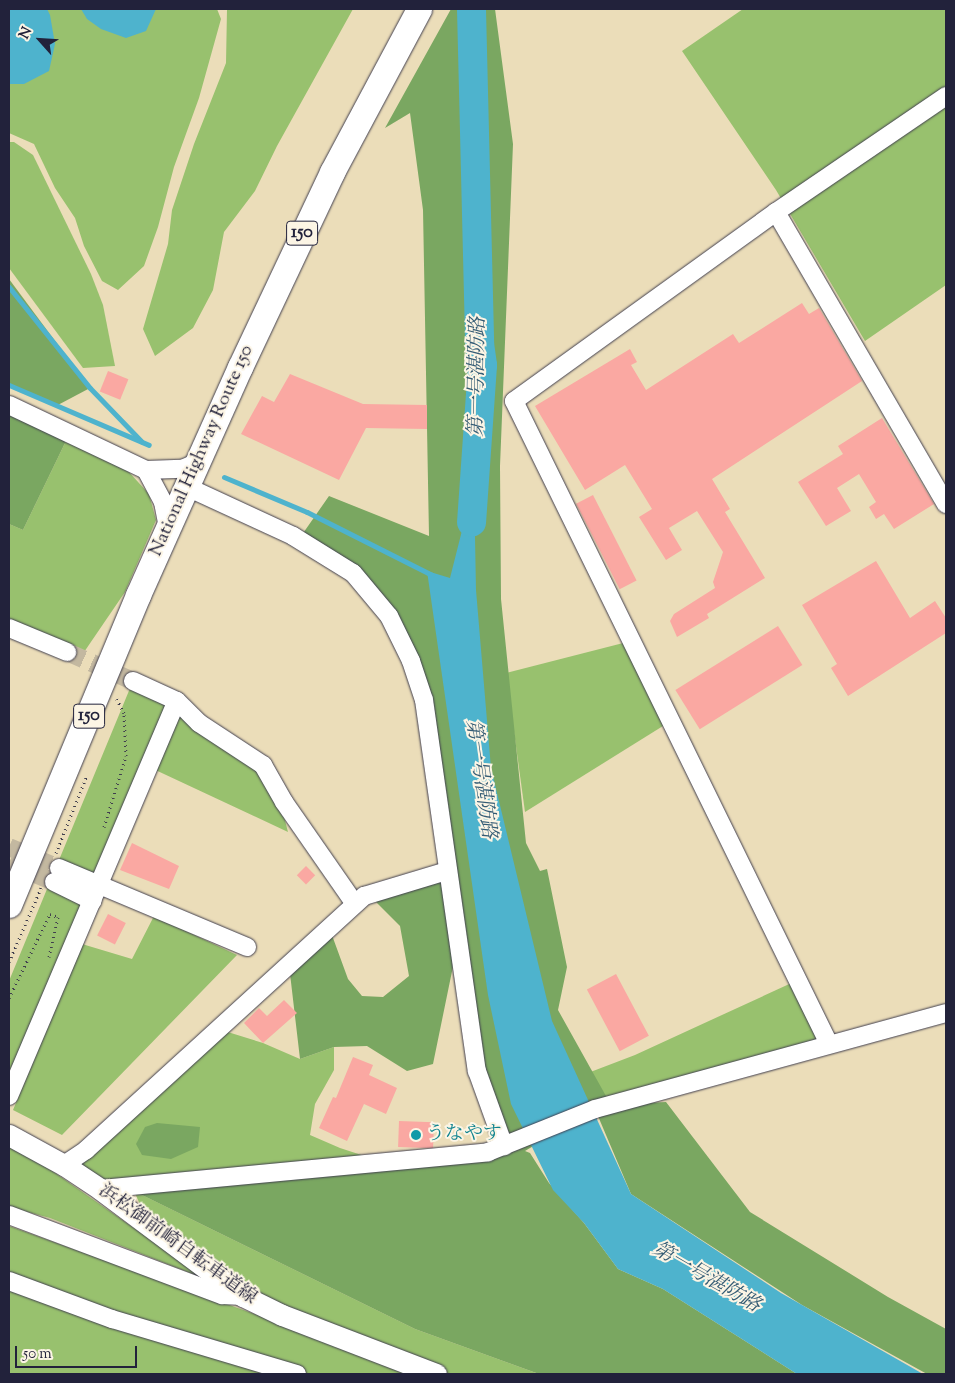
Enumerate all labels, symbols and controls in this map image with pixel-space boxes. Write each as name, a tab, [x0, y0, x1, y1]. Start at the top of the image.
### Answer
north arrow	[15, 15, 65, 65]
text: N	[15, 24, 38, 43]
road number: 150	[286, 218, 318, 248]
water label: 第一号湛防路	[465, 317, 491, 437]
street label: National Highway Route 150	[145, 342, 259, 560]
road number: 150	[73, 700, 105, 731]
water label: 第一号湛防路	[460, 718, 500, 840]
place label: うなやす	[426, 1124, 502, 1146]
marker: うなやす	[410, 1129, 422, 1141]
street label: 浜松御前崎自転車道線	[93, 1180, 261, 1310]
water label: 第一号湛防路	[648, 1238, 764, 1318]
scale bar	[18, 1336, 140, 1368]
text: 50 m	[23, 1344, 52, 1365]

